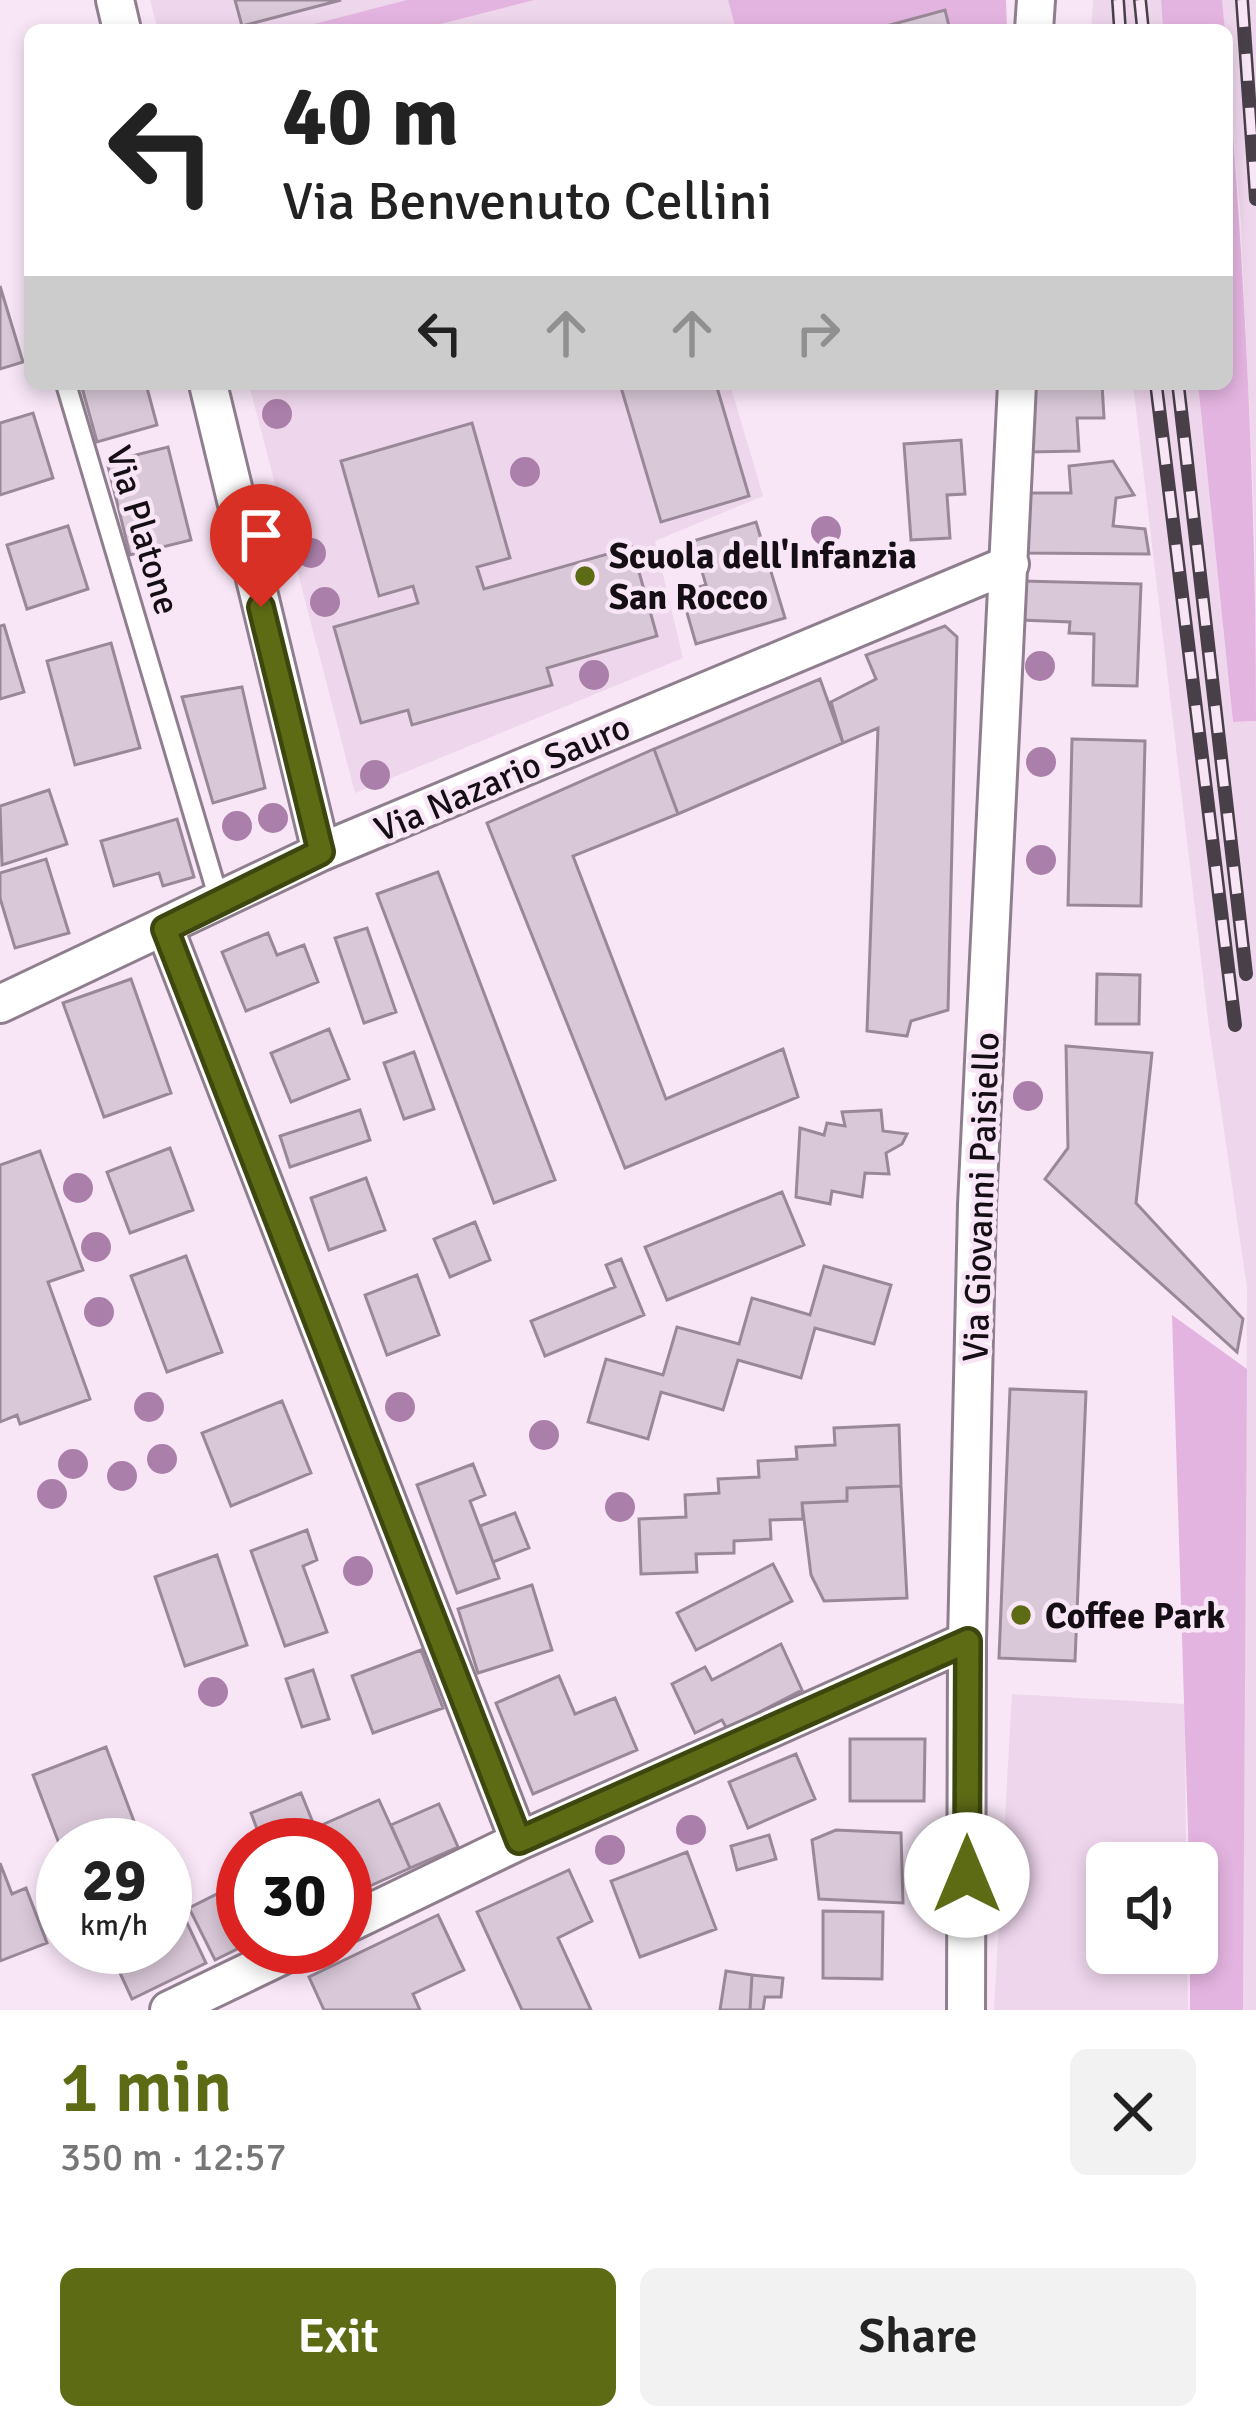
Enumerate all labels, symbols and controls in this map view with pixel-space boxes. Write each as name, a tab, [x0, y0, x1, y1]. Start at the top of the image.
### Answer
text: 40 m	[282, 65, 459, 169]
icon: left	[84, 72, 240, 228]
text: Via Benvenuto Cellini	[282, 168, 772, 235]
icon: left	[407, 300, 473, 366]
icon: ahead	[533, 300, 599, 366]
icon: ahead	[659, 300, 725, 366]
icon: right	[785, 300, 851, 366]
street label: Via Platone	[96, 441, 190, 620]
pin	[210, 484, 312, 607]
icon: arrive	[228, 502, 294, 568]
place label: Scuola dell'Infanzia San Rocco	[609, 534, 917, 620]
marker: Scuola dell'Infanzia San Rocco	[572, 563, 598, 589]
street label: Via Nazario Sauro	[368, 704, 637, 852]
street label: Via Giovanni Paisiello	[953, 1031, 1010, 1363]
place label: Coffee Park	[1045, 1594, 1225, 1639]
marker: Coffee Park	[1008, 1602, 1034, 1628]
position arrow	[904, 1812, 1030, 1938]
speed limit sign: 30	[216, 1818, 372, 1974]
map controls	[1086, 1842, 1218, 1974]
button: sound	[1086, 1842, 1218, 1974]
text: 29	[82, 1844, 146, 1918]
text: km/h	[80, 1907, 148, 1944]
text: 1 min	[60, 2043, 232, 2132]
button: close	[1070, 2049, 1196, 2175]
text: 350 m · 12:57	[60, 2133, 287, 2181]
button: Exit	[60, 2268, 616, 2406]
button: Share	[640, 2268, 1196, 2406]

